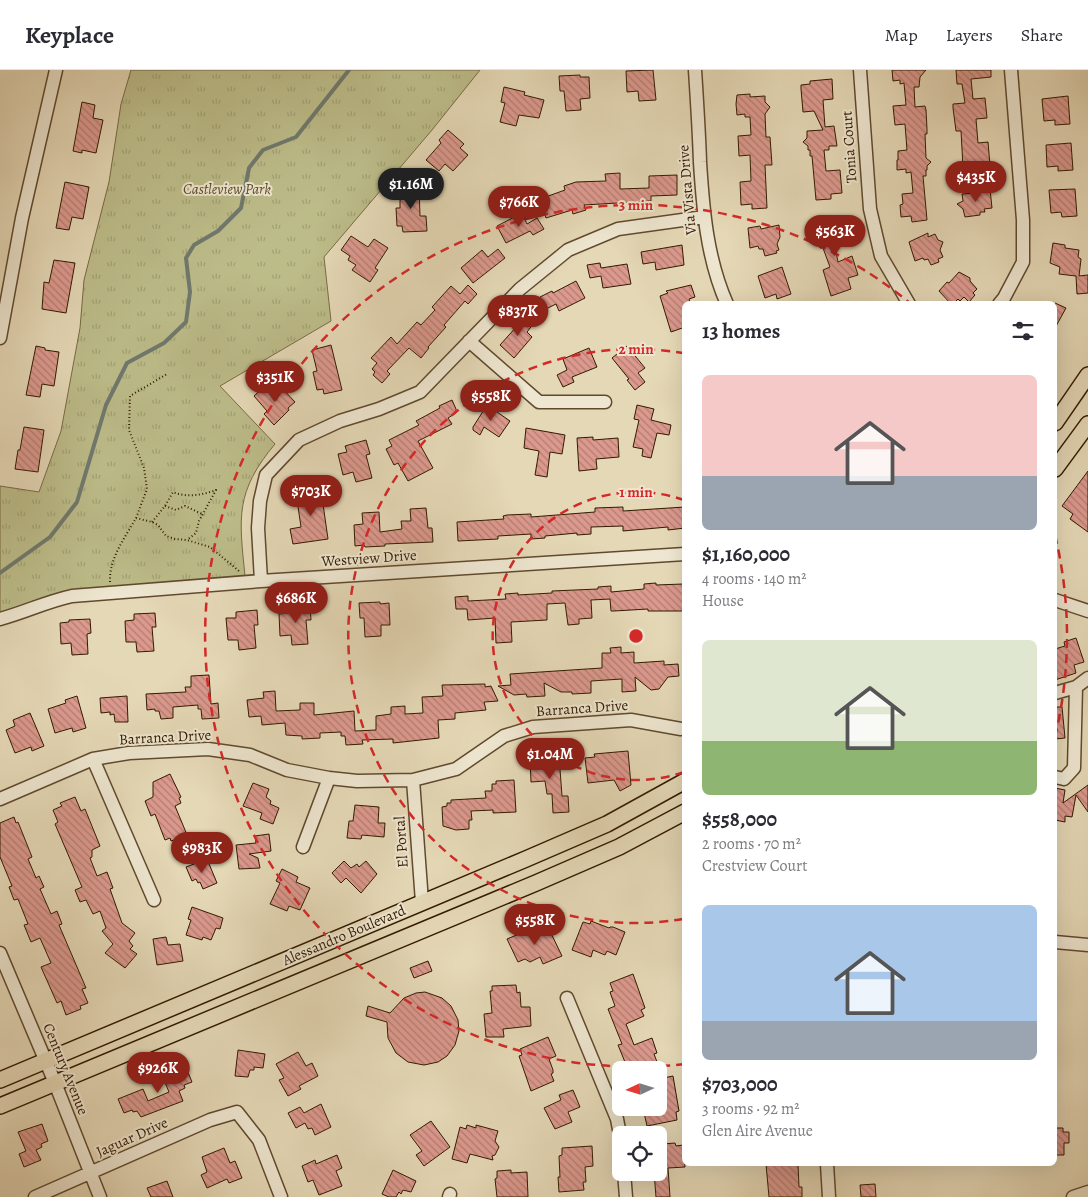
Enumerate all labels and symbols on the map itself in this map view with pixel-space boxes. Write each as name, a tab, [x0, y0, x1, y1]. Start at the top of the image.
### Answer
street label: Tonia Court	[836, 110, 862, 184]
street label: Via Vista Drive	[673, 144, 701, 237]
pin: $435K	[941, 160, 1011, 203]
pin: $1.16M	[370, 168, 452, 210]
park label: Castleview Park	[183, 179, 271, 199]
pin: $766K	[484, 186, 554, 228]
text: 3 min	[619, 195, 654, 215]
pin: $563K	[800, 214, 870, 257]
pin: $837K	[483, 294, 553, 337]
text: 2 min	[618, 339, 654, 359]
pin: $351K	[240, 360, 310, 403]
pin: $558K	[456, 380, 526, 422]
pin: $703K	[276, 474, 346, 517]
text: 1 min	[619, 482, 653, 502]
street label: Westview Drive	[320, 545, 418, 571]
pin: $686K	[261, 582, 331, 624]
centre of rings	[627, 627, 645, 645]
street label: Barranca Drive	[535, 695, 629, 721]
street label: Barranca Drive	[118, 725, 212, 749]
pin: $1.04M	[509, 738, 591, 780]
street label: El Portal	[389, 815, 413, 869]
pin: $983K	[167, 832, 237, 874]
street label: Alessandro Boulevard	[278, 900, 410, 970]
pin: $558K	[500, 904, 570, 946]
street label: Century Avenue	[38, 1020, 94, 1118]
pin: $926K	[123, 1052, 193, 1094]
north arrow	[612, 1061, 668, 1116]
street label: Jaguar Drive	[93, 1112, 171, 1162]

